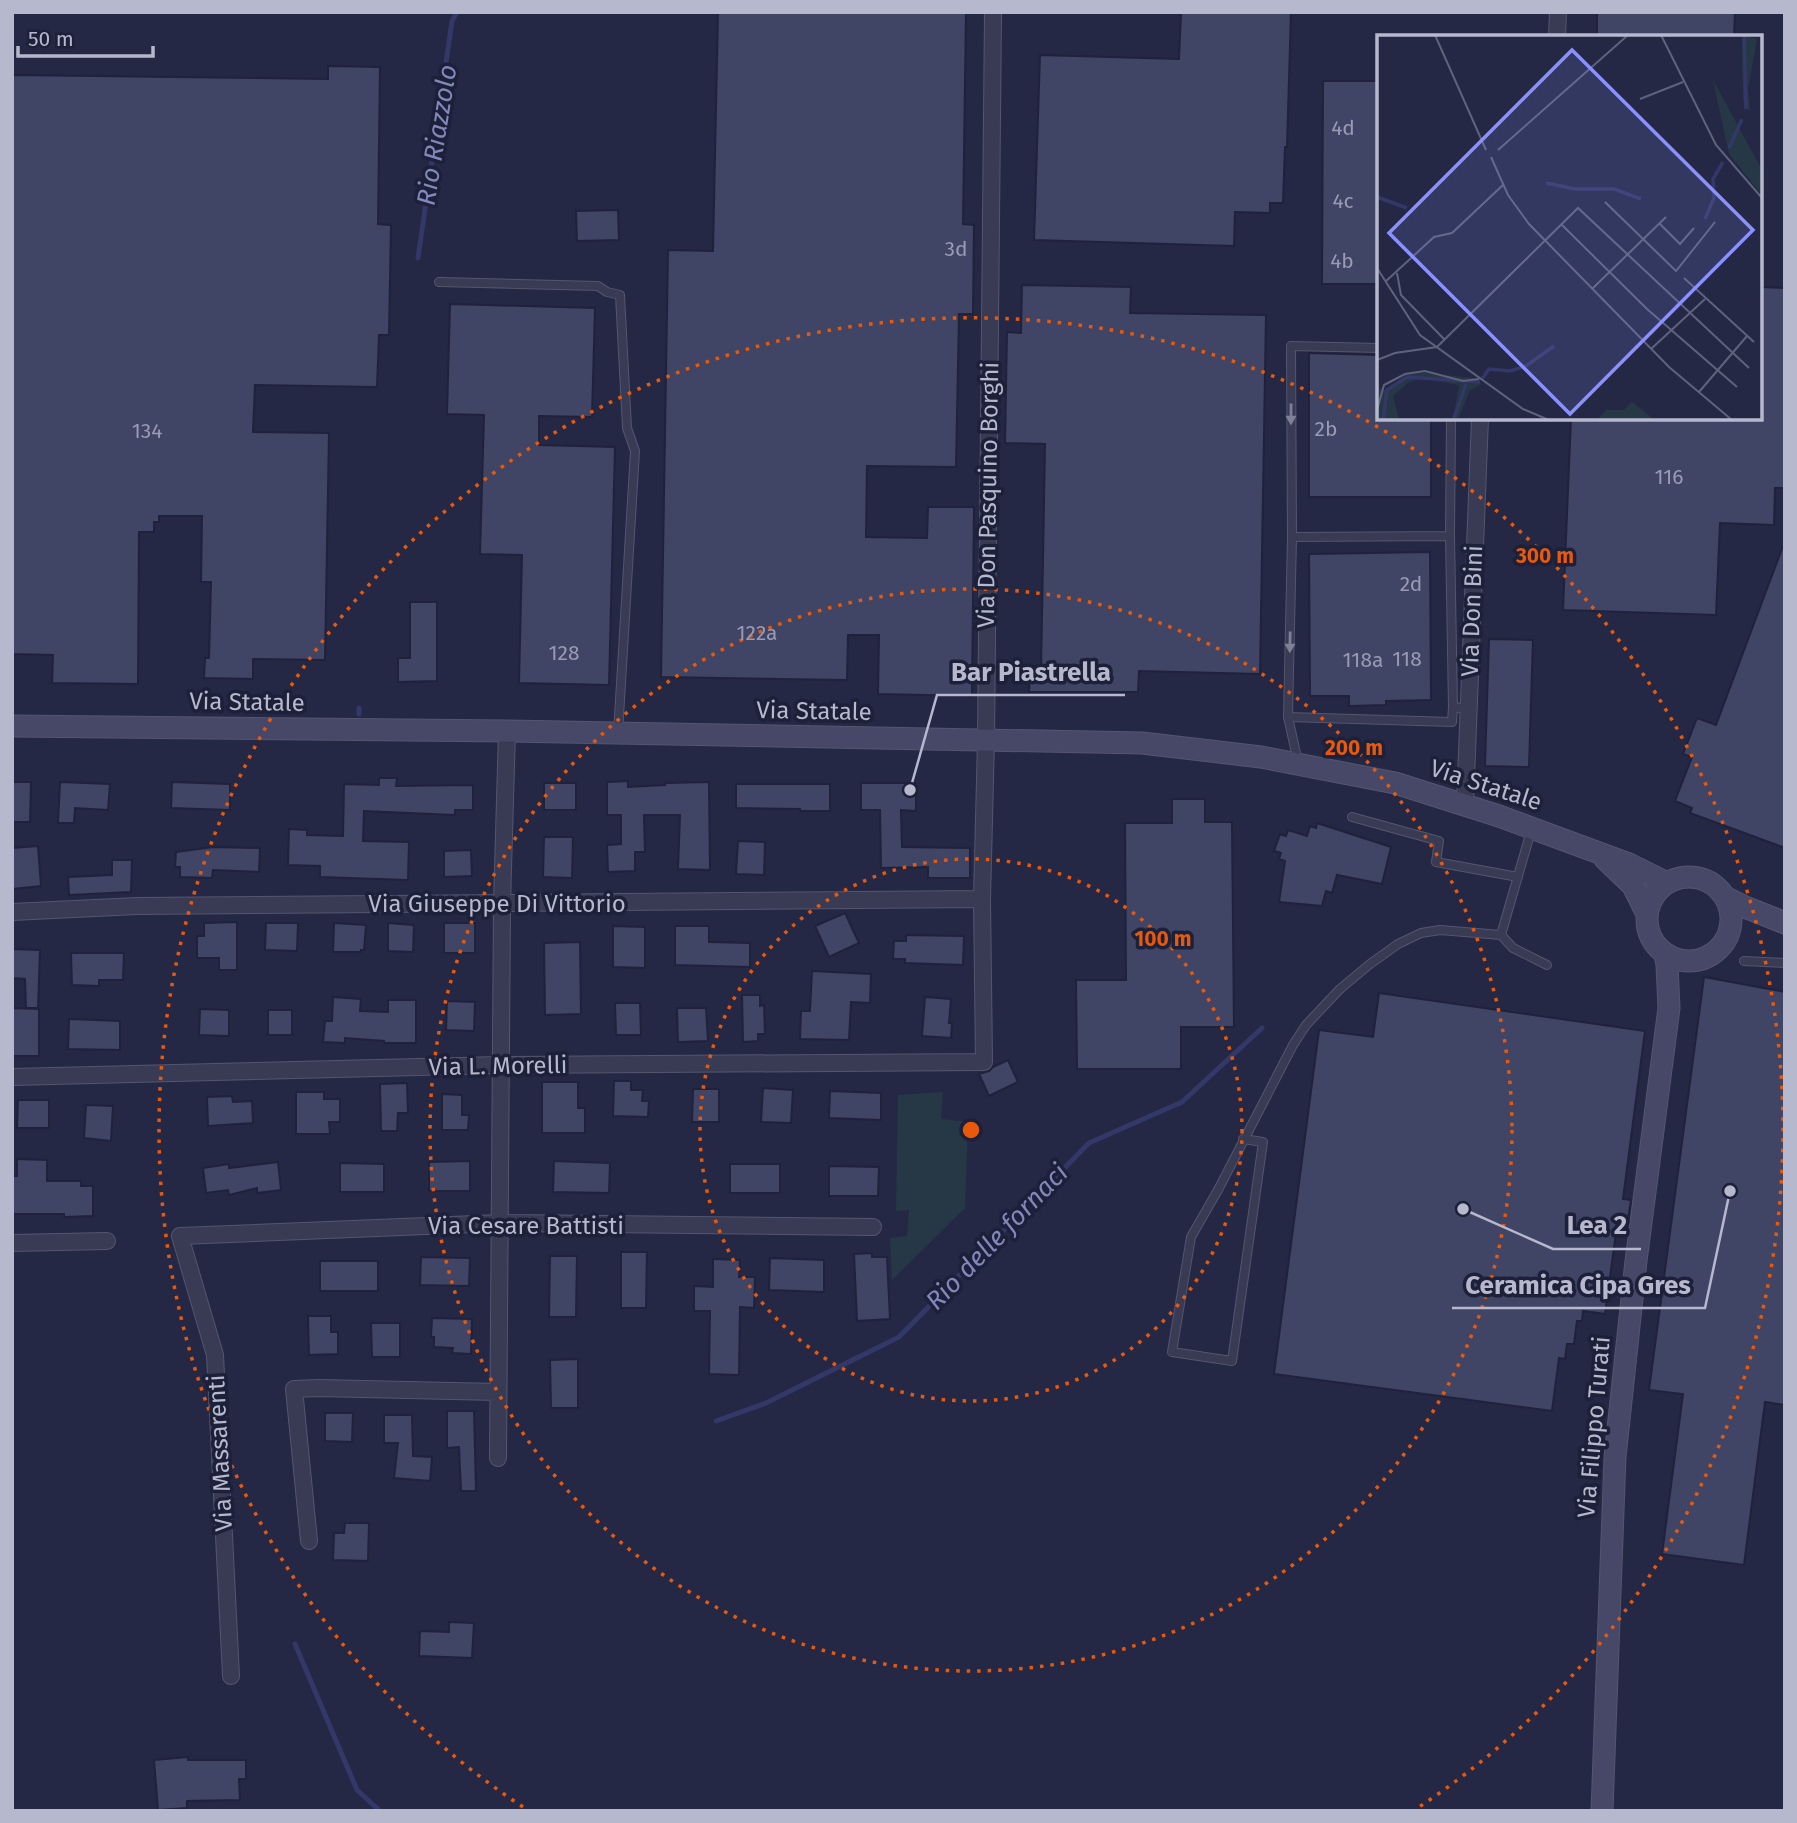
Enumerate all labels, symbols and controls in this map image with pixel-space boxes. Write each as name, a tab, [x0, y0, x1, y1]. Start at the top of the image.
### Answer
scale bar	[18, 14, 152, 58]
text: 50 m	[28, 26, 74, 52]
inset map	[1377, 35, 1762, 420]
water label: Rio Riazzolo	[411, 63, 463, 207]
house number: 4d	[1331, 115, 1355, 141]
house number: 4c	[1332, 188, 1354, 214]
house number: 3d	[944, 236, 968, 262]
house number: 4b	[1330, 248, 1354, 274]
street label: Via Don Pasquino Borghi	[972, 362, 1004, 628]
one-way arrow	[1285, 404, 1297, 426]
house number: 2b	[1315, 416, 1337, 442]
house number: 134	[132, 418, 162, 444]
house number: 116	[1654, 464, 1684, 490]
text: 300 m	[1515, 543, 1574, 569]
street label: Via Don Bini	[1456, 545, 1488, 677]
house number: 2d	[1400, 571, 1422, 597]
house number: 122a	[736, 620, 778, 646]
one-way arrow	[1284, 631, 1296, 653]
house number: 128	[548, 640, 580, 666]
house number: 118	[1392, 646, 1422, 672]
house number: 118a	[1343, 647, 1383, 673]
callout: Bar Piastrella	[937, 648, 1125, 695]
text: Bar Piastrella	[951, 657, 1111, 688]
street label: Via Statale	[189, 687, 305, 717]
street label: Via Statale	[756, 696, 872, 726]
text: 200 m	[1325, 735, 1383, 761]
street label: Via Statale	[1427, 754, 1545, 816]
street label: Via Giuseppe Di Vittorio	[368, 890, 626, 918]
text: 100 m	[1134, 926, 1192, 952]
street label: Via L. Morelli	[428, 1051, 568, 1081]
centre of rings	[959, 1118, 983, 1142]
water label: Rio delle fornaci	[920, 1158, 1074, 1316]
callout: Lea 2	[1553, 1202, 1641, 1249]
text: Lea 2	[1567, 1210, 1627, 1241]
street label: Via Cesare Battisti	[428, 1212, 624, 1240]
callout: Ceramica Cipa Gres	[1452, 1261, 1705, 1308]
text: Ceramica Cipa Gres	[1465, 1270, 1691, 1301]
street label: Via Filippo Turati	[1572, 1335, 1616, 1519]
street label: Via Massarenti	[202, 1374, 238, 1532]

